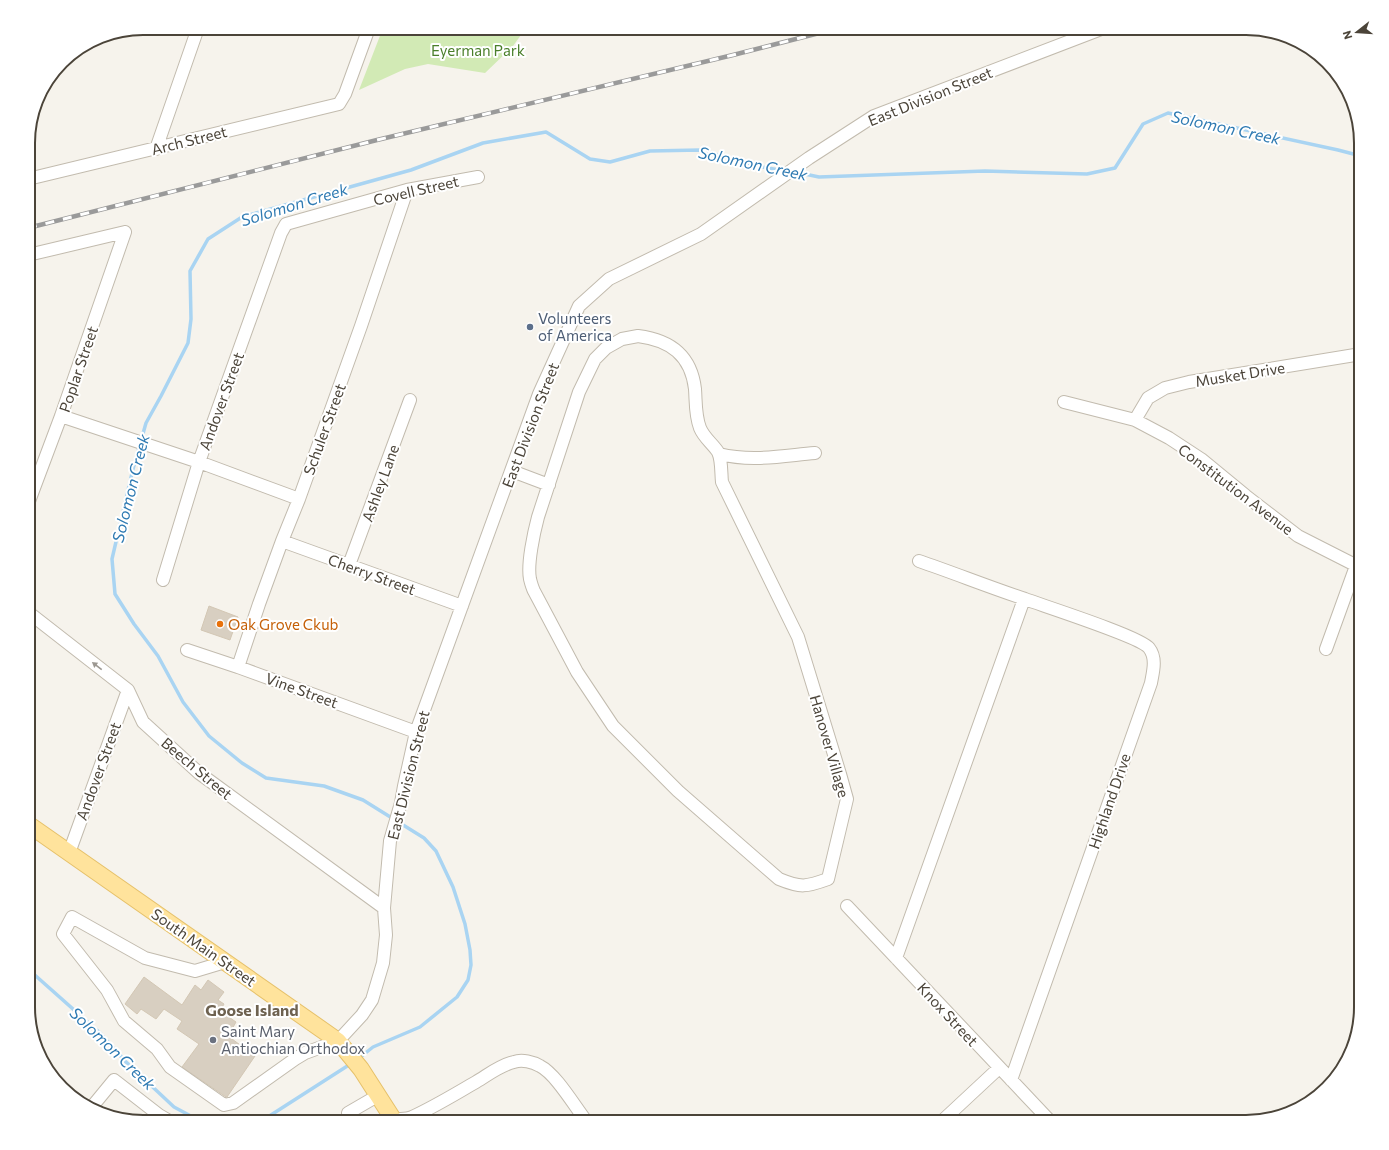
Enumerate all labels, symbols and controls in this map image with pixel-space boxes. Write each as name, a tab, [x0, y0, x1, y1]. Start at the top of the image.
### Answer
north arrow	[1337, 12, 1377, 52]
text: N	[1340, 29, 1354, 41]
park label: Eyerman Park	[431, 41, 525, 59]
street label: East Division Street	[865, 63, 995, 129]
water label: Solomon Creek	[1170, 106, 1283, 148]
street label: Arch Street	[149, 122, 229, 158]
water label: Solomon Creek	[697, 142, 810, 184]
street label: Covell Street	[371, 171, 461, 209]
water label: Solomon Creek	[238, 179, 350, 229]
place label: Volunteers of America	[538, 309, 612, 344]
marker: Volunteers of America	[525, 322, 535, 332]
street label: Poplar Street	[55, 324, 101, 414]
street label: Andover Street	[195, 350, 247, 452]
street label: Musket Drive	[1194, 358, 1286, 390]
street label: East Division Street	[498, 360, 562, 490]
street label: Schuler Street	[299, 381, 349, 477]
water label: Solomon Creek	[107, 432, 153, 544]
street label: Constitution Avenue	[1175, 440, 1297, 538]
street label: Ashley Lane	[358, 442, 402, 524]
street label: Cherry Street	[326, 550, 418, 598]
place label: Oak Grove Ckub	[228, 615, 339, 633]
marker: Oak Grove Ckub	[215, 619, 225, 629]
one-way arrow	[92, 662, 103, 670]
street label: Vine Street	[263, 669, 341, 711]
street label: Hanover Village	[807, 693, 853, 800]
street label: East Division Street	[383, 709, 433, 841]
street label: Andover Street	[72, 720, 124, 822]
street label: Beech Street	[158, 733, 236, 803]
street label: Highland Drive	[1084, 751, 1134, 851]
street label: South Main Street	[148, 904, 260, 990]
street label: Knox Street	[914, 978, 982, 1050]
district label: Goose Island	[205, 1000, 299, 1019]
water label: Solomon Creek	[66, 1003, 160, 1094]
place label: Saint Mary Antiochian Orthodox	[221, 1022, 365, 1057]
marker: Saint Mary Antiochian Orthodox	[208, 1035, 218, 1045]

